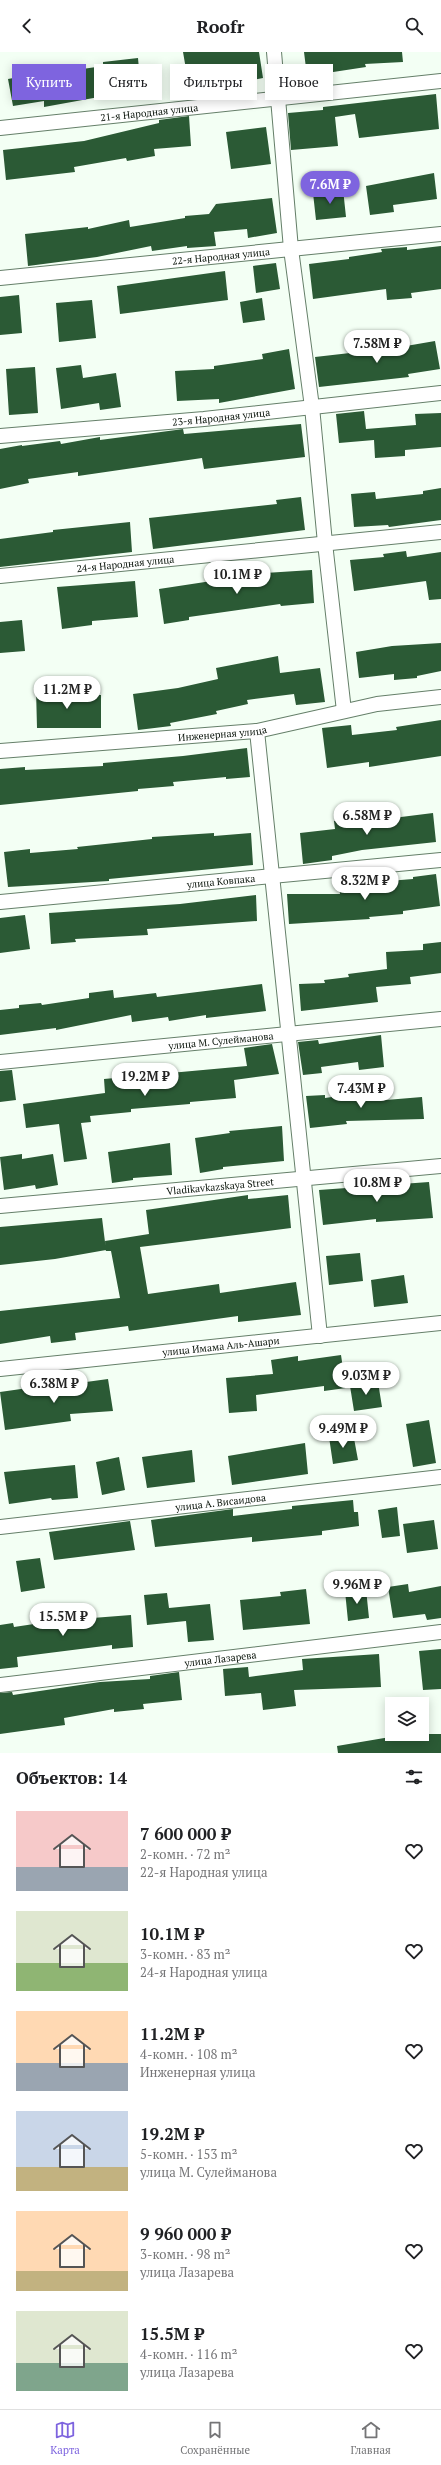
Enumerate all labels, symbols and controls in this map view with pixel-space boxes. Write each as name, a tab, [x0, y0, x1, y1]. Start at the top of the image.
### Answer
text: Roofr	[197, 14, 244, 38]
icon: back	[16, 15, 38, 37]
icon: search	[403, 15, 425, 37]
chip: Купить	[12, 64, 86, 100]
chip: Снять	[94, 64, 162, 100]
chip: Фильтры	[170, 64, 257, 100]
chip: Новое	[265, 64, 333, 100]
street label: 21-я Народная улица	[100, 100, 199, 124]
pin: 7.6M ₽	[297, 171, 363, 205]
text: 7.6M ₽	[310, 175, 350, 193]
street label: 22-я Народная улица	[171, 245, 270, 267]
pin: 7.58M ₽	[340, 330, 414, 364]
text: 7.58M ₽	[353, 334, 401, 352]
street label: 23-я Народная улица	[172, 405, 271, 428]
street label: 24-я Народная улица	[76, 552, 175, 575]
pin: 10.1M ₽	[200, 561, 274, 595]
text: 10.1M ₽	[213, 565, 261, 583]
pin: 11.2M ₽	[30, 676, 104, 710]
text: 11.2M ₽	[43, 680, 91, 698]
street label: Инженерная улица	[177, 723, 268, 744]
pin: 6.58M ₽	[330, 802, 404, 836]
text: 6.58M ₽	[343, 806, 391, 824]
pin: 8.32M ₽	[328, 867, 402, 901]
street label: улица Ковпака	[185, 871, 256, 891]
text: 8.32M ₽	[341, 871, 389, 889]
street label: улица М. Сулейманова	[167, 1029, 274, 1052]
pin: 19.2M ₽	[108, 1063, 182, 1097]
text: 19.2M ₽	[121, 1067, 169, 1085]
pin: 7.43M ₽	[324, 1075, 398, 1109]
text: 7.43M ₽	[337, 1079, 385, 1097]
pin: 10.8M ₽	[340, 1169, 414, 1203]
text: 10.8M ₽	[353, 1173, 401, 1191]
street label: Vladikavkazskaya Street	[166, 1175, 275, 1197]
street label: улица Имама Аль-Ашари	[161, 1333, 280, 1359]
pin: 9.03M ₽	[329, 1362, 403, 1396]
text: 9.03M ₽	[342, 1366, 390, 1384]
pin: 6.38M ₽	[17, 1370, 91, 1404]
text: 6.38M ₽	[30, 1374, 78, 1392]
pin: 9.49M ₽	[306, 1415, 380, 1449]
text: 9.49M ₽	[319, 1419, 367, 1437]
street label: улица А. Висаидова	[174, 1490, 267, 1514]
pin: 9.96M ₽	[320, 1571, 394, 1605]
text: 9.96M ₽	[333, 1575, 381, 1593]
pin: 15.5M ₽	[26, 1603, 100, 1637]
text: 15.5M ₽	[39, 1607, 87, 1625]
street label: улица Лазарева	[183, 1648, 257, 1669]
map controls	[385, 1697, 429, 1741]
button: layers	[385, 1697, 429, 1741]
text: Объектов: 14	[16, 1766, 127, 1789]
icon: filters	[403, 1766, 425, 1788]
text: 7 600 000 ₽	[140, 1822, 231, 1845]
icon: home	[48, 1827, 96, 1875]
icon: heart	[403, 1840, 425, 1862]
text: 2-комн. · 72 m²	[140, 1845, 230, 1863]
text: 22-я Народная улица	[140, 1863, 268, 1881]
text: 10.1M ₽	[140, 1922, 204, 1945]
icon: home	[48, 1927, 96, 1975]
icon: heart	[403, 1940, 425, 1962]
text: 3-комн. · 83 m²	[140, 1945, 230, 1963]
text: 24-я Народная улица	[140, 1963, 268, 1981]
text: 11.2M ₽	[140, 2022, 204, 2045]
icon: home	[48, 2027, 96, 2075]
icon: heart	[403, 2040, 425, 2062]
text: 4-комн. · 108 m²	[140, 2045, 237, 2063]
text: Инженерная улица	[140, 2063, 256, 2081]
text: 19.2M ₽	[140, 2122, 204, 2145]
icon: home	[48, 2127, 96, 2175]
icon: heart	[403, 2140, 425, 2162]
text: 5-комн. · 153 m²	[140, 2145, 237, 2163]
text: улица М. Сулейманова	[140, 2163, 277, 2181]
text: 9 960 000 ₽	[140, 2222, 231, 2245]
icon: home	[48, 2227, 96, 2275]
icon: heart	[403, 2240, 425, 2262]
text: 3-комн. · 98 m²	[140, 2245, 230, 2263]
text: улица Лазарева	[140, 2263, 234, 2281]
text: 15.5M ₽	[140, 2322, 204, 2345]
icon: home	[48, 2327, 96, 2375]
icon: heart	[403, 2340, 425, 2362]
text: 4-комн. · 116 m²	[140, 2345, 237, 2363]
text: улица Лазарева	[140, 2363, 234, 2381]
tab: Карта	[50, 2419, 80, 2457]
tab: Сохранённые	[180, 2419, 250, 2457]
tab: Главная	[350, 2419, 391, 2457]

